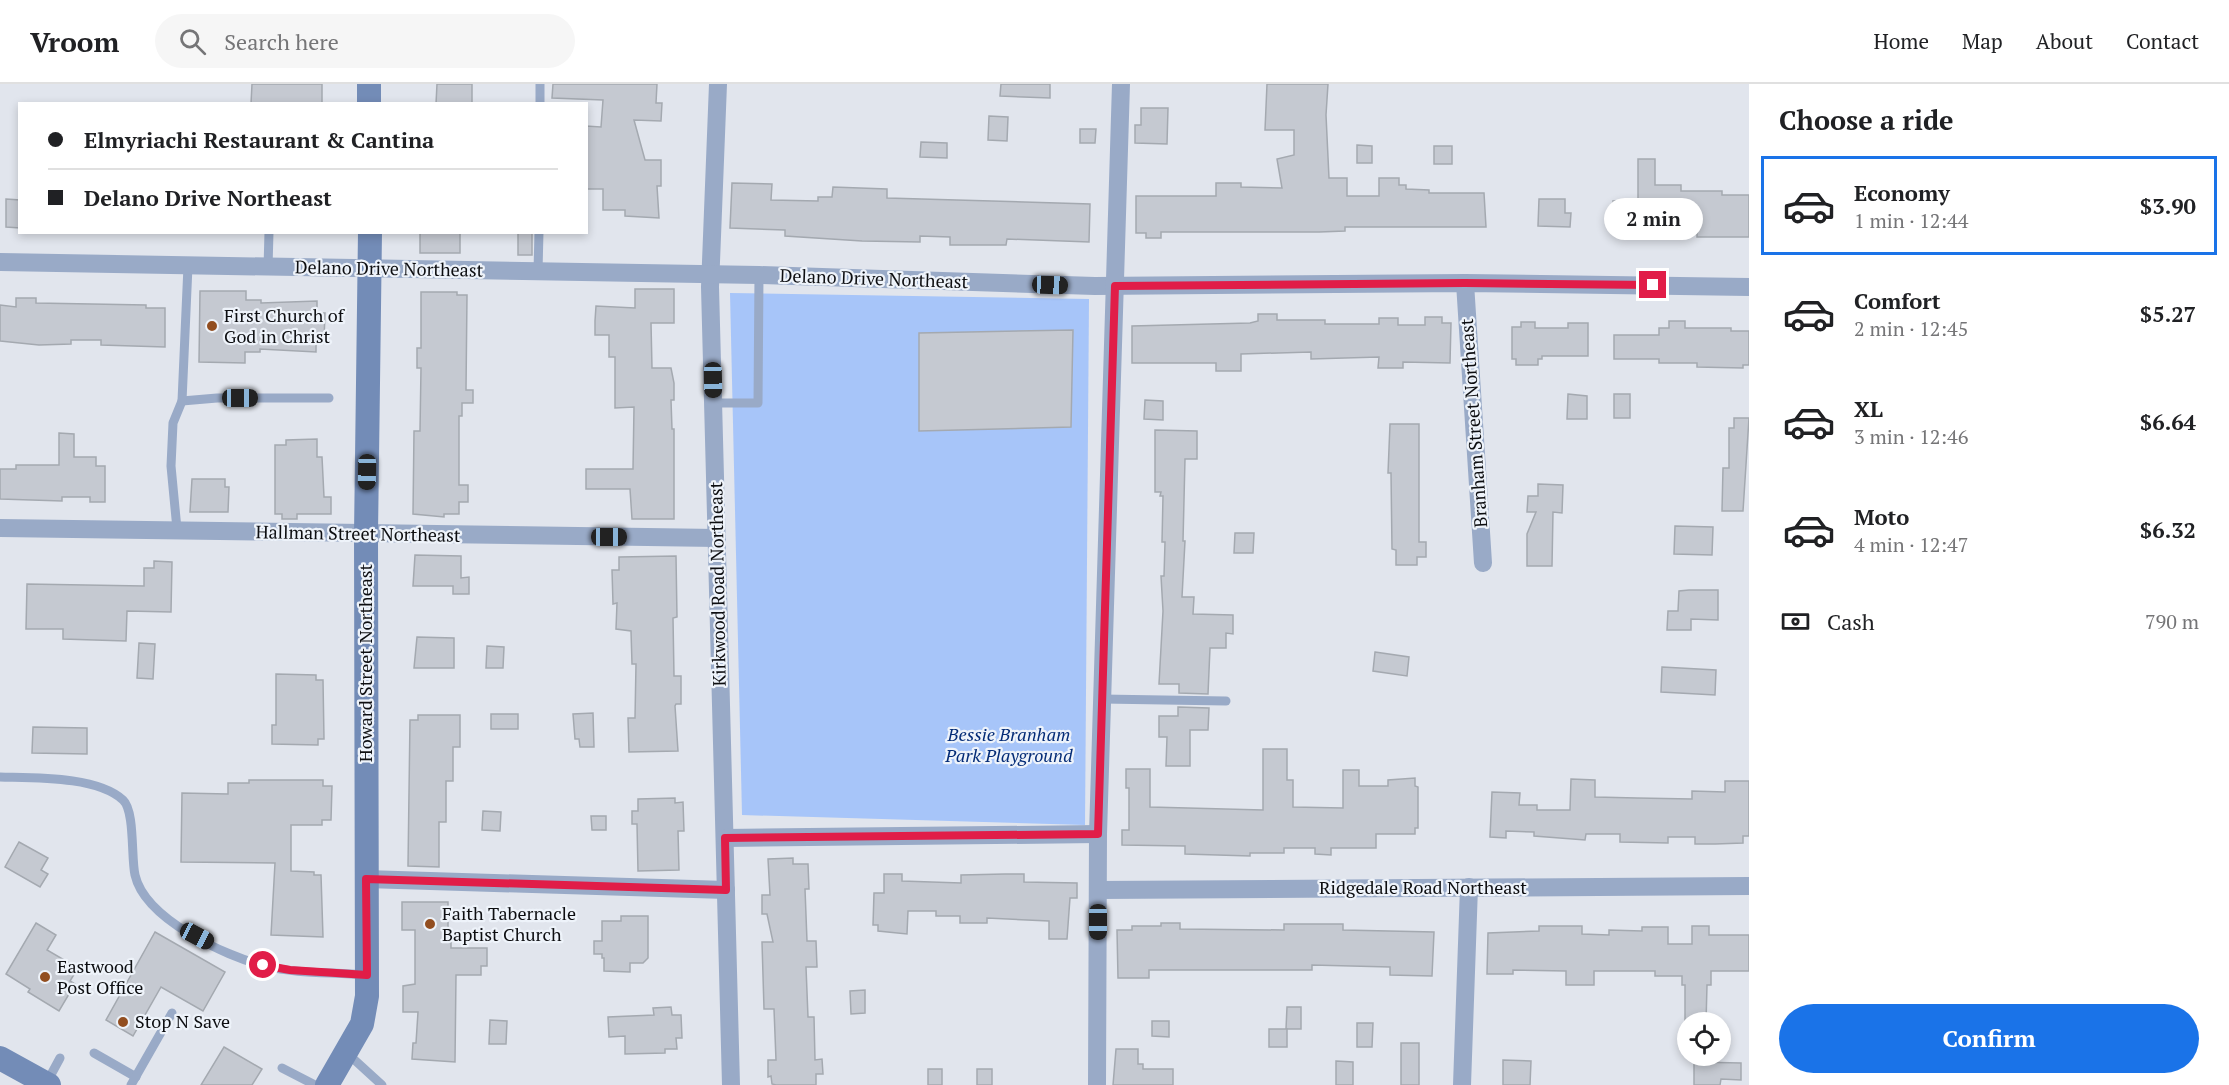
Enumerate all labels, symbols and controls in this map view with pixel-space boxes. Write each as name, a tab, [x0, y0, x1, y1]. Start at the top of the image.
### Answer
search box	[155, 14, 575, 68]
text: Vroom	[30, 23, 119, 60]
icon: search	[176, 25, 209, 58]
text: Search here	[224, 27, 339, 56]
text: Home	[1873, 27, 1929, 55]
text: Map	[1962, 27, 2003, 55]
text: About	[2036, 27, 2093, 55]
text: Contact	[2126, 27, 2199, 55]
text: Choose a ride	[1779, 102, 1954, 138]
text: Elmyriachi Restaurant & Cantina	[84, 125, 434, 154]
text: Economy	[1854, 178, 1950, 207]
icon: car	[1782, 179, 1836, 233]
text: Delano Drive Northeast	[84, 183, 332, 212]
text: $3.90	[2140, 191, 2196, 220]
callout: 2 min	[1604, 198, 1702, 240]
text: 2 min	[1626, 205, 1681, 232]
text: 1 min · 12:44	[1854, 207, 1968, 234]
street label: Delano Drive Northeast	[295, 254, 484, 282]
street label: Delano Drive Northeast	[779, 263, 969, 293]
route end	[1639, 271, 1666, 298]
car	[1032, 275, 1068, 295]
text: Comfort	[1854, 286, 1940, 315]
icon: car	[1782, 287, 1836, 341]
text: $5.27	[2140, 299, 2196, 328]
place label: First Church of God in Christ	[224, 303, 346, 348]
text: 2 min · 12:45	[1854, 315, 1968, 342]
street label: Branham Street Northeast	[1454, 317, 1492, 528]
marker: First Church of God in Christ	[205, 319, 219, 333]
car	[704, 362, 722, 398]
car	[222, 389, 258, 407]
text: XL	[1854, 394, 1883, 423]
icon: car	[1782, 395, 1836, 449]
text: $6.64	[2140, 407, 2196, 436]
text: 3 min · 12:46	[1854, 423, 1968, 450]
car	[358, 454, 376, 490]
street label: Kirkwood Road Northeast	[703, 481, 731, 687]
text: Moto	[1854, 502, 1909, 531]
icon: car	[1782, 503, 1836, 557]
text: $6.32	[2140, 515, 2196, 544]
street label: Hallman Street Northeast	[255, 519, 461, 547]
car	[591, 528, 627, 546]
text: 4 min · 12:47	[1854, 531, 1968, 558]
street label: Howard Street Northeast	[353, 563, 377, 762]
icon: cash	[1779, 605, 1812, 638]
text: Cash	[1827, 607, 1875, 636]
text: 790 m	[2145, 608, 2199, 635]
park label: Bessie Branham Park Playground	[944, 722, 1073, 767]
street label: Ridgedale Road Northeast	[1319, 875, 1527, 899]
place label: Faith Tabernacle Baptist Church	[442, 901, 576, 946]
car	[1089, 904, 1107, 940]
marker: Faith Tabernacle Baptist Church	[423, 917, 437, 931]
car	[177, 920, 217, 952]
route start	[249, 951, 276, 978]
place label: Eastwood Post Office	[57, 954, 143, 999]
marker: Eastwood Post Office	[38, 970, 52, 984]
button: Confirm	[1779, 1004, 2199, 1073]
place label: Stop N Save	[135, 1009, 230, 1033]
map controls	[1677, 1012, 1731, 1066]
button: locate	[1677, 1012, 1731, 1066]
marker: Stop N Save	[116, 1015, 130, 1029]

